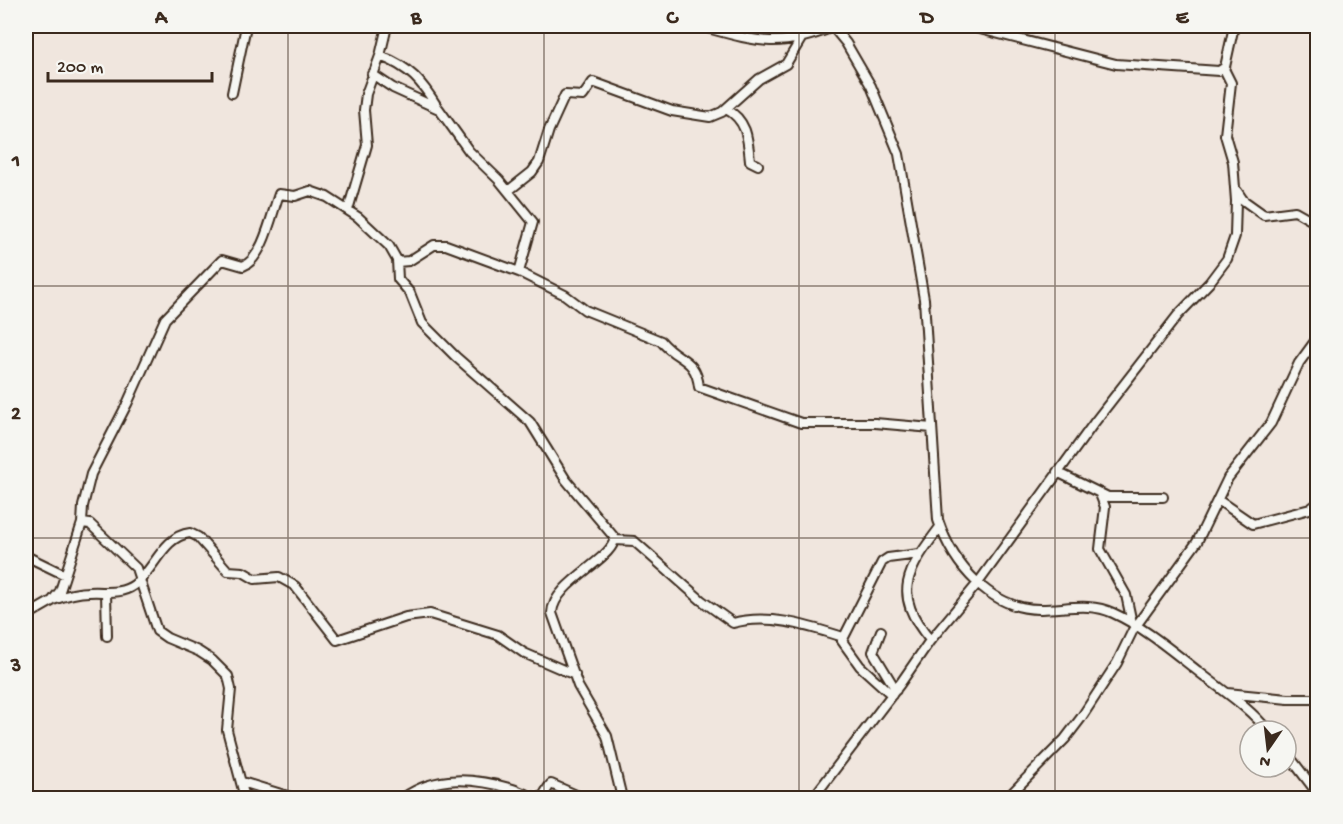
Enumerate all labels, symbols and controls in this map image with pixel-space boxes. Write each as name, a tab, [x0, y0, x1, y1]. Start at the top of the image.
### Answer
text: A	[154, 8, 169, 31]
text: B	[410, 8, 422, 31]
text: C	[666, 8, 680, 31]
text: D	[918, 8, 934, 31]
text: E	[1176, 8, 1190, 31]
scale bar	[48, 45, 212, 83]
text: 200 m	[57, 58, 104, 79]
text: 1	[11, 151, 20, 174]
text: 2	[11, 404, 21, 427]
text: 3	[10, 656, 21, 679]
north arrow	[1238, 719, 1298, 779]
text: N	[1257, 750, 1273, 771]

